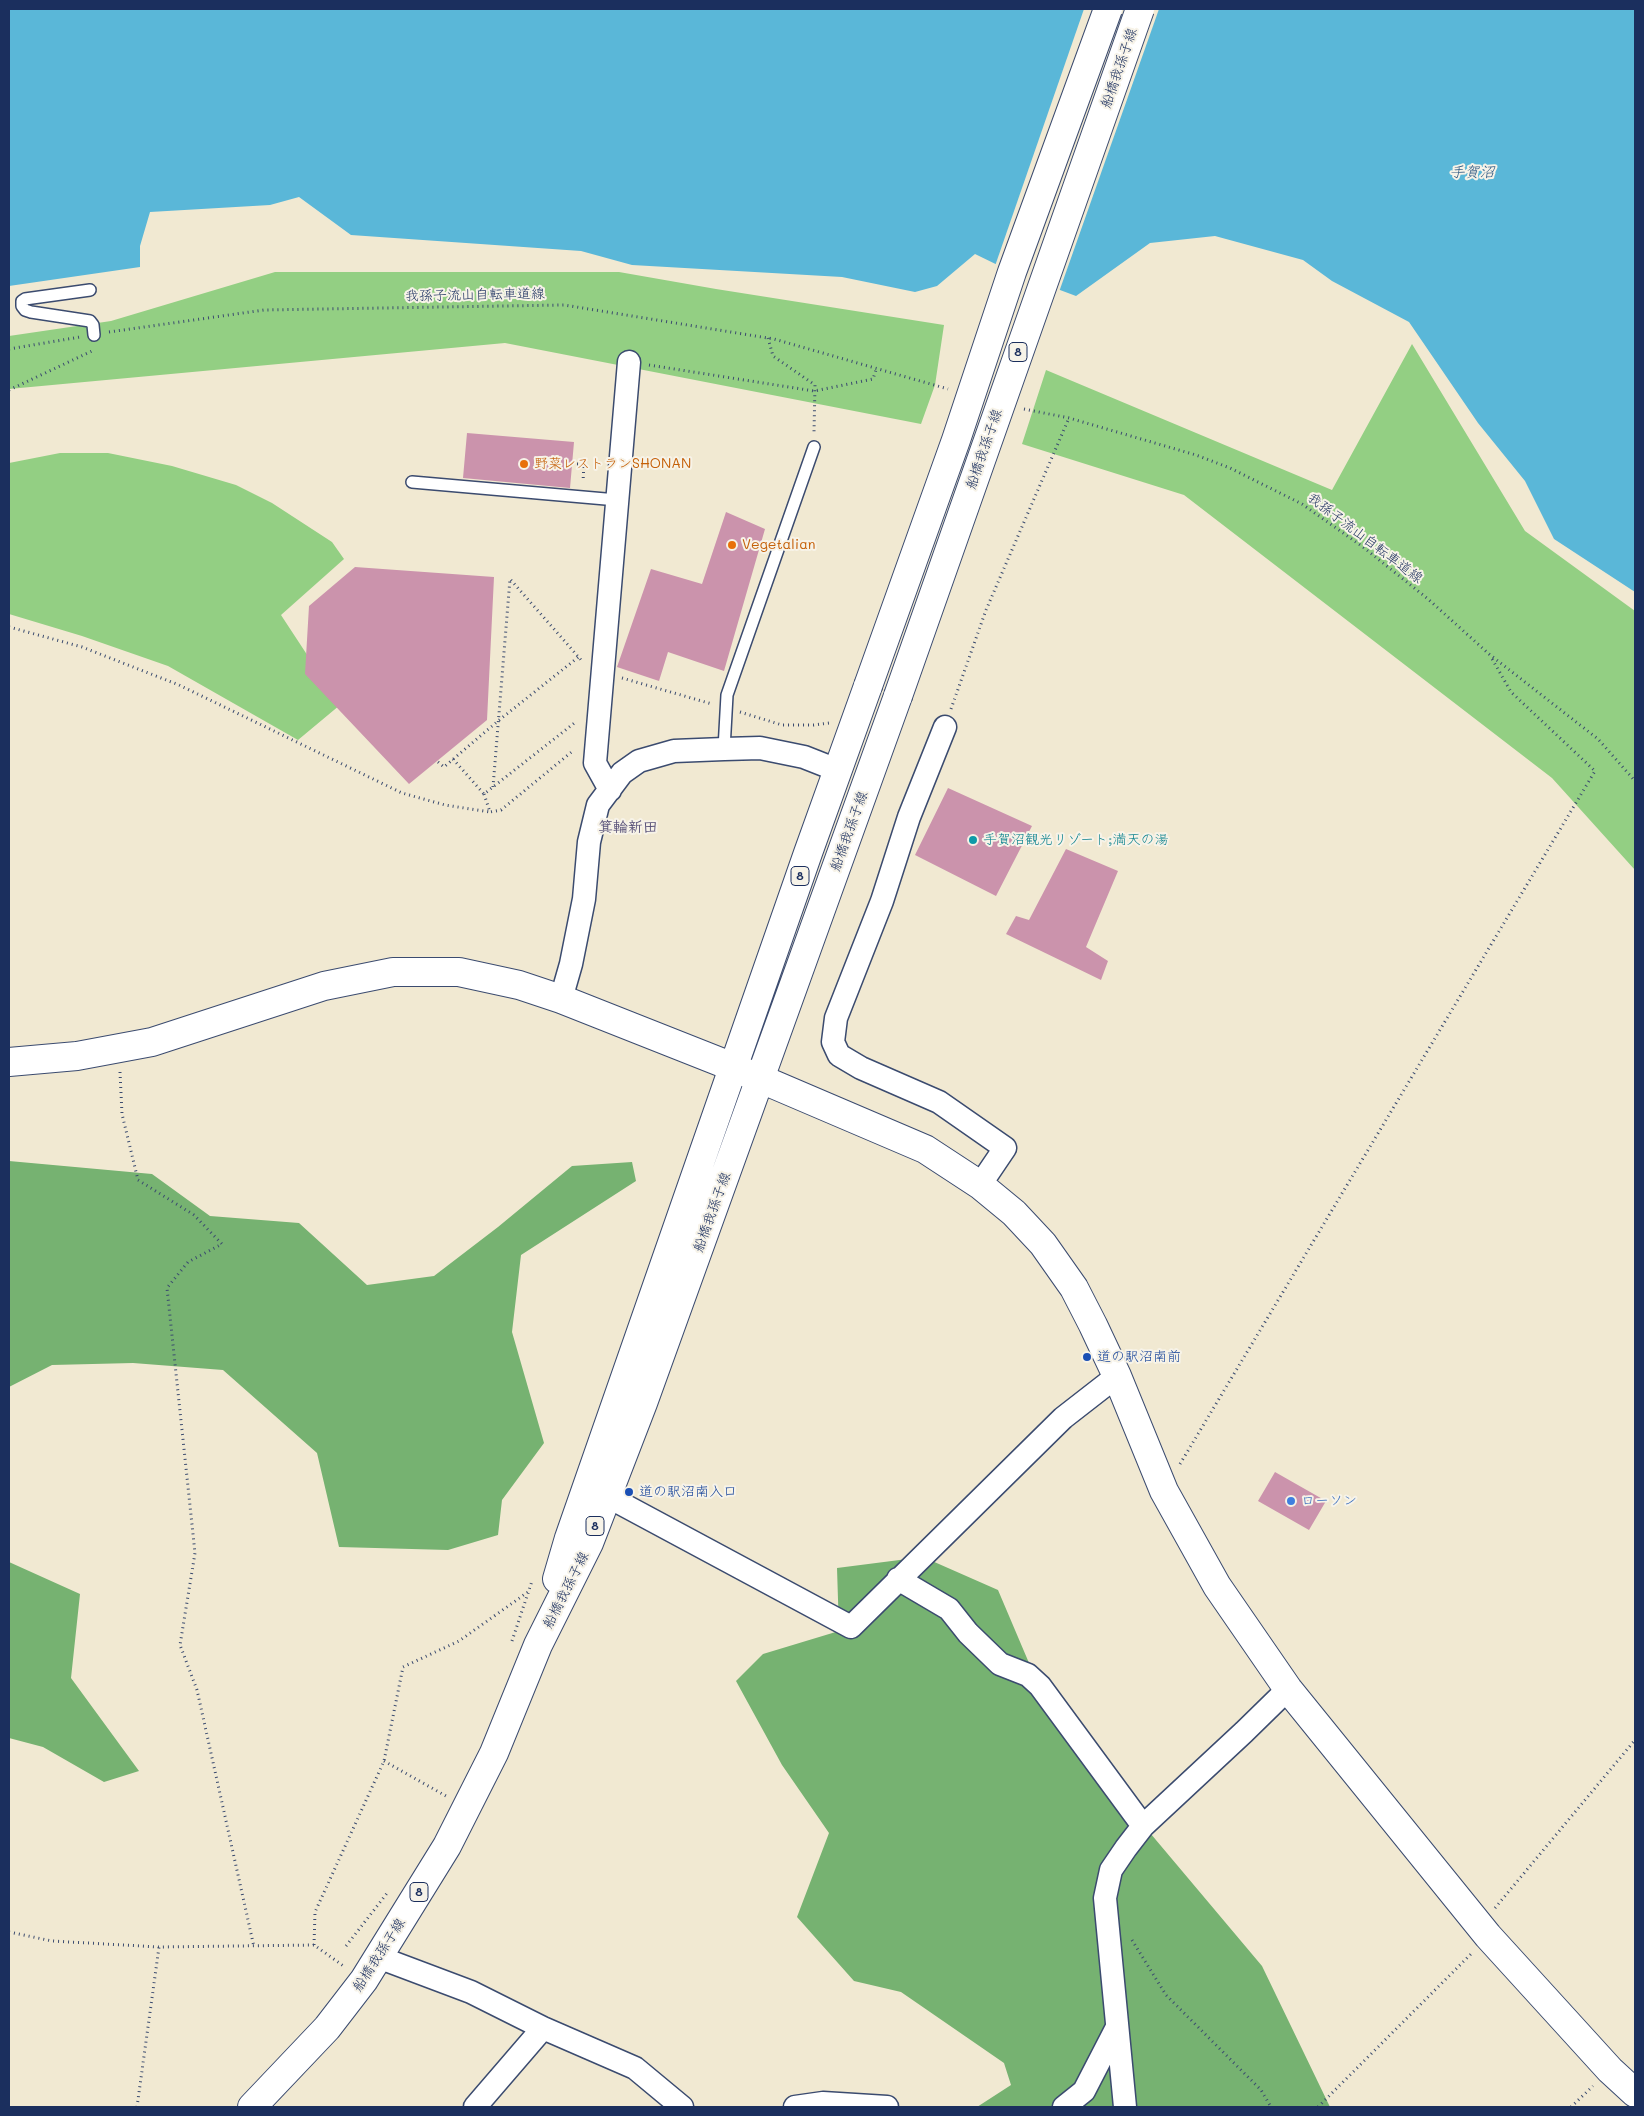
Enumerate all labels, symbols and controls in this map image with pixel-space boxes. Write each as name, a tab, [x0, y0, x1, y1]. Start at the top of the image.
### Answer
street label: 船橋我孫子線	[1097, 26, 1141, 110]
water label: 手賀沼	[1450, 163, 1494, 181]
street label: 我孫子流山自転車道線	[405, 285, 545, 305]
road number: 8	[1009, 342, 1027, 362]
street label: 船橋我孫子線	[962, 407, 1006, 491]
place label: 野菜レストランSHONAN	[534, 456, 691, 472]
marker: 野菜レストランSHONAN	[518, 458, 530, 470]
street label: 我孫子流山自転車道線	[1304, 489, 1426, 587]
place label: Vegetalian	[742, 537, 816, 553]
marker: Vegetalian	[726, 539, 738, 551]
street label: 船橋我孫子線	[827, 789, 871, 873]
district label: 箕輪新田	[598, 818, 658, 836]
place label: 手賀沼観光リゾート;満天の湯	[983, 832, 1168, 848]
marker: 手賀沼観光リゾート;満天の湯	[967, 834, 979, 846]
road number: 8	[791, 866, 809, 886]
street label: 船橋我孫子線	[690, 1170, 734, 1254]
place label: 道の駅沼南前	[1097, 1349, 1181, 1365]
marker: 道の駅沼南前	[1081, 1351, 1093, 1363]
place label: 道の駅沼南入口	[639, 1484, 737, 1500]
marker: 道の駅沼南入口	[623, 1486, 635, 1498]
place label: ローソン	[1301, 1493, 1357, 1509]
marker: ローソン	[1285, 1495, 1297, 1507]
road number: 8	[586, 1516, 604, 1535]
street label: 船橋我孫子線	[539, 1549, 593, 1631]
road number: 8	[410, 1882, 428, 1901]
street label: 船橋我孫子線	[349, 1915, 409, 1995]

